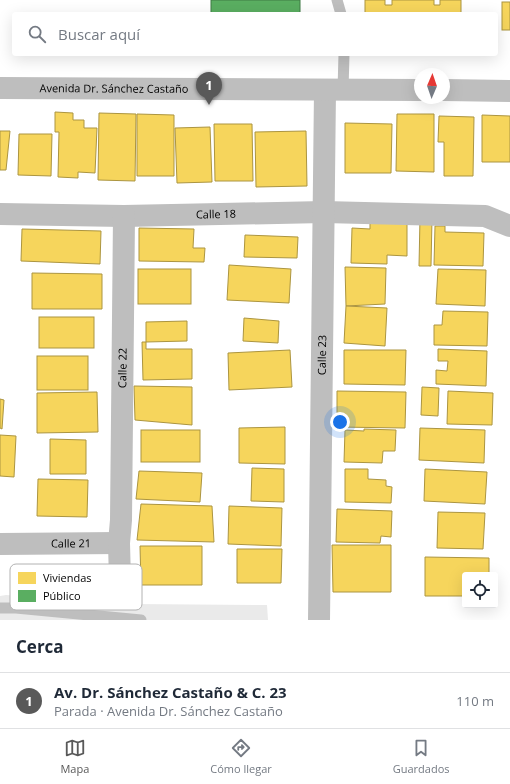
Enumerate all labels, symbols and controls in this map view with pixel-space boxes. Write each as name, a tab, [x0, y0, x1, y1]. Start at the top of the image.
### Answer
search box	[12, 12, 498, 56]
icon: search	[26, 23, 48, 45]
text: Buscar aquí	[58, 24, 140, 44]
north arrow	[414, 68, 450, 104]
pin: 1	[196, 72, 222, 105]
street label: Avenida Dr. Sánchez Castaño	[39, 80, 189, 96]
street label: Calle 18	[196, 206, 236, 222]
street label: Calle 23	[314, 335, 329, 375]
street label: Calle 22	[114, 348, 130, 388]
your location	[330, 412, 350, 432]
street label: Calle 21	[51, 535, 91, 551]
legend	[10, 564, 142, 610]
text: Viviendas	[43, 570, 92, 585]
map controls	[462, 572, 498, 608]
button: locate	[462, 572, 498, 608]
text: Público	[43, 588, 81, 603]
text: Cerca	[16, 635, 64, 658]
text: Av. Dr. Sánchez Castaño & C. 23	[54, 682, 287, 702]
text: 1	[25, 692, 33, 710]
text: 110 m	[456, 692, 494, 710]
text: Parada · Avenida Dr. Sánchez Castaño	[54, 702, 283, 720]
tab: Mapa	[60, 737, 89, 776]
tab: Cómo llegar	[210, 737, 272, 776]
tab: Guardados	[393, 737, 450, 776]

